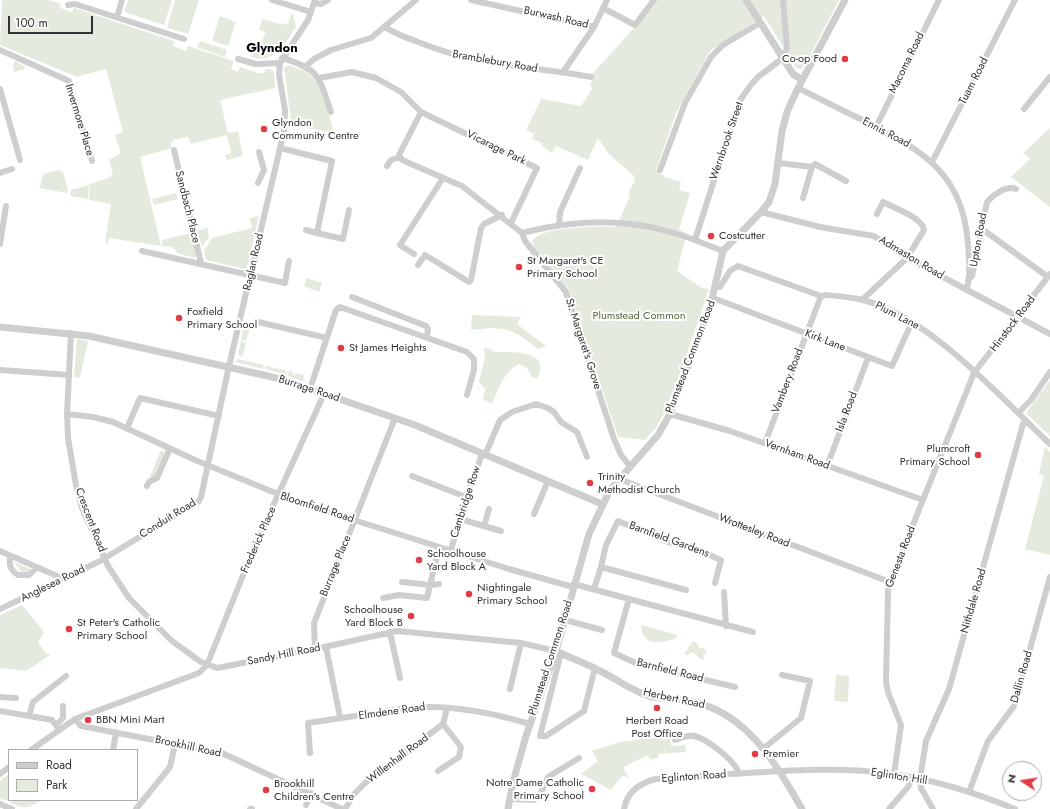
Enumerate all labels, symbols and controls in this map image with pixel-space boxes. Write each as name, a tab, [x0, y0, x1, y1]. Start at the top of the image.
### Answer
street label: Burwash Road	[522, 4, 590, 32]
scale bar	[10, 8, 95, 34]
text: 100 m	[15, 14, 48, 32]
street label: Macoma Road	[887, 30, 927, 96]
district label: Glyndon	[246, 41, 298, 57]
street label: Bramblebury Road	[451, 48, 539, 76]
place label: Co-op Food	[782, 52, 837, 66]
marker: Co-op Food	[840, 54, 850, 64]
street label: Tuam Road	[957, 55, 991, 107]
street label: Invermore Place	[62, 82, 96, 158]
street label: Wernbrook Street	[707, 100, 747, 182]
street label: Ennis Road	[860, 115, 912, 151]
place label: Glyndon Community Centre	[272, 116, 359, 142]
marker: Glyndon Community Centre	[259, 124, 269, 134]
street label: Vicarage Park	[464, 128, 528, 168]
street label: Sandbach Place	[172, 169, 202, 245]
street label: Upton Road	[968, 212, 990, 268]
place label: Costcutter	[719, 229, 765, 243]
marker: Costcutter	[706, 231, 716, 241]
street label: Raglan Road	[241, 232, 267, 292]
street label: Admaston Road	[876, 233, 946, 283]
place label: St Margaret's CE Primary School	[527, 254, 604, 280]
marker: St Margaret's CE Primary School	[514, 262, 524, 272]
street label: Hinstock Road	[988, 293, 1038, 355]
street label: St. Margaret's Grove	[562, 297, 604, 391]
street label: Plumstead Common Road	[663, 299, 719, 415]
street label: Plum Lane	[873, 299, 921, 333]
place label: Foxfield Primary School	[187, 305, 257, 331]
park label: Plumstead Common	[593, 309, 685, 323]
marker: Foxfield Primary School	[174, 313, 184, 323]
street label: Kirk Lane	[803, 327, 847, 355]
place label: St James Heights	[349, 341, 426, 355]
marker: St James Heights	[336, 343, 346, 353]
street label: Vambery Road	[770, 347, 806, 415]
street label: Burrage Road	[277, 373, 341, 405]
street label: Isla Road	[833, 390, 861, 434]
street label: Vernham Road	[763, 437, 831, 473]
place label: Plumcroft Primary School	[900, 442, 970, 468]
marker: Plumcroft Primary School	[973, 450, 983, 460]
street label: Cambridge Row	[448, 464, 484, 540]
place label: Trinity Methodist Church	[598, 470, 680, 496]
marker: Trinity Methodist Church	[585, 478, 595, 488]
street label: Crescent Road	[72, 486, 108, 554]
street label: Bloomfield Road	[278, 490, 356, 526]
street label: Conduit Road	[137, 496, 199, 542]
street label: Frederick Place	[238, 505, 280, 575]
street label: Wrottesley Road	[717, 511, 791, 551]
street label: Barnfield Gardens	[627, 519, 711, 561]
street label: Genesta Road	[883, 524, 919, 590]
street label: Burrage Place	[318, 534, 354, 598]
place label: Schoolhouse Yard Block A	[427, 547, 486, 573]
marker: Schoolhouse Yard Block A	[414, 555, 424, 565]
street label: Anglesea Road	[19, 563, 87, 605]
street label: Nithdale Road	[958, 567, 990, 635]
place label: Nightingale Primary School	[477, 581, 547, 607]
marker: Nightingale Primary School	[464, 589, 474, 599]
street label: Plumstead Common Road	[526, 599, 576, 717]
place label: Schoolhouse Yard Block B	[344, 603, 403, 629]
marker: Schoolhouse Yard Block B	[406, 611, 416, 621]
place label: St Peter's Catholic Primary School	[77, 616, 160, 642]
marker: St Peter's Catholic Primary School	[64, 624, 74, 634]
street label: Sandy Hill Road	[246, 641, 322, 669]
street label: Dallin Road	[1008, 649, 1036, 705]
street label: Barnfield Road	[635, 656, 705, 686]
street label: Herbert Road	[642, 686, 706, 712]
street label: Elmdene Road	[358, 701, 426, 723]
marker: Herbert Road Post Office	[652, 703, 662, 713]
place label: BBN Mini Mart	[96, 713, 164, 727]
place label: Herbert Road Post Office	[626, 714, 688, 740]
marker: BBN Mini Mart	[83, 715, 93, 725]
street label: Willenhall Road	[365, 732, 431, 786]
street label: Brookhill Road	[154, 734, 222, 760]
place label: Premier	[763, 747, 799, 761]
legend	[8, 749, 138, 801]
marker: Premier	[750, 749, 760, 759]
text: Road	[46, 756, 72, 774]
north arrow	[1002, 761, 1042, 801]
street label: Eglinton Hill	[870, 766, 928, 788]
street label: Eglinton Road	[661, 768, 727, 786]
text: N	[1003, 773, 1020, 785]
text: Park	[46, 776, 67, 794]
place label: Notre Dame Catholic Primary School	[486, 776, 584, 802]
place label: Brookhill Children’s Centre	[274, 777, 354, 803]
marker: Notre Dame Catholic Primary School	[587, 784, 597, 794]
marker: Brookhill Children’s Centre	[261, 785, 271, 795]

